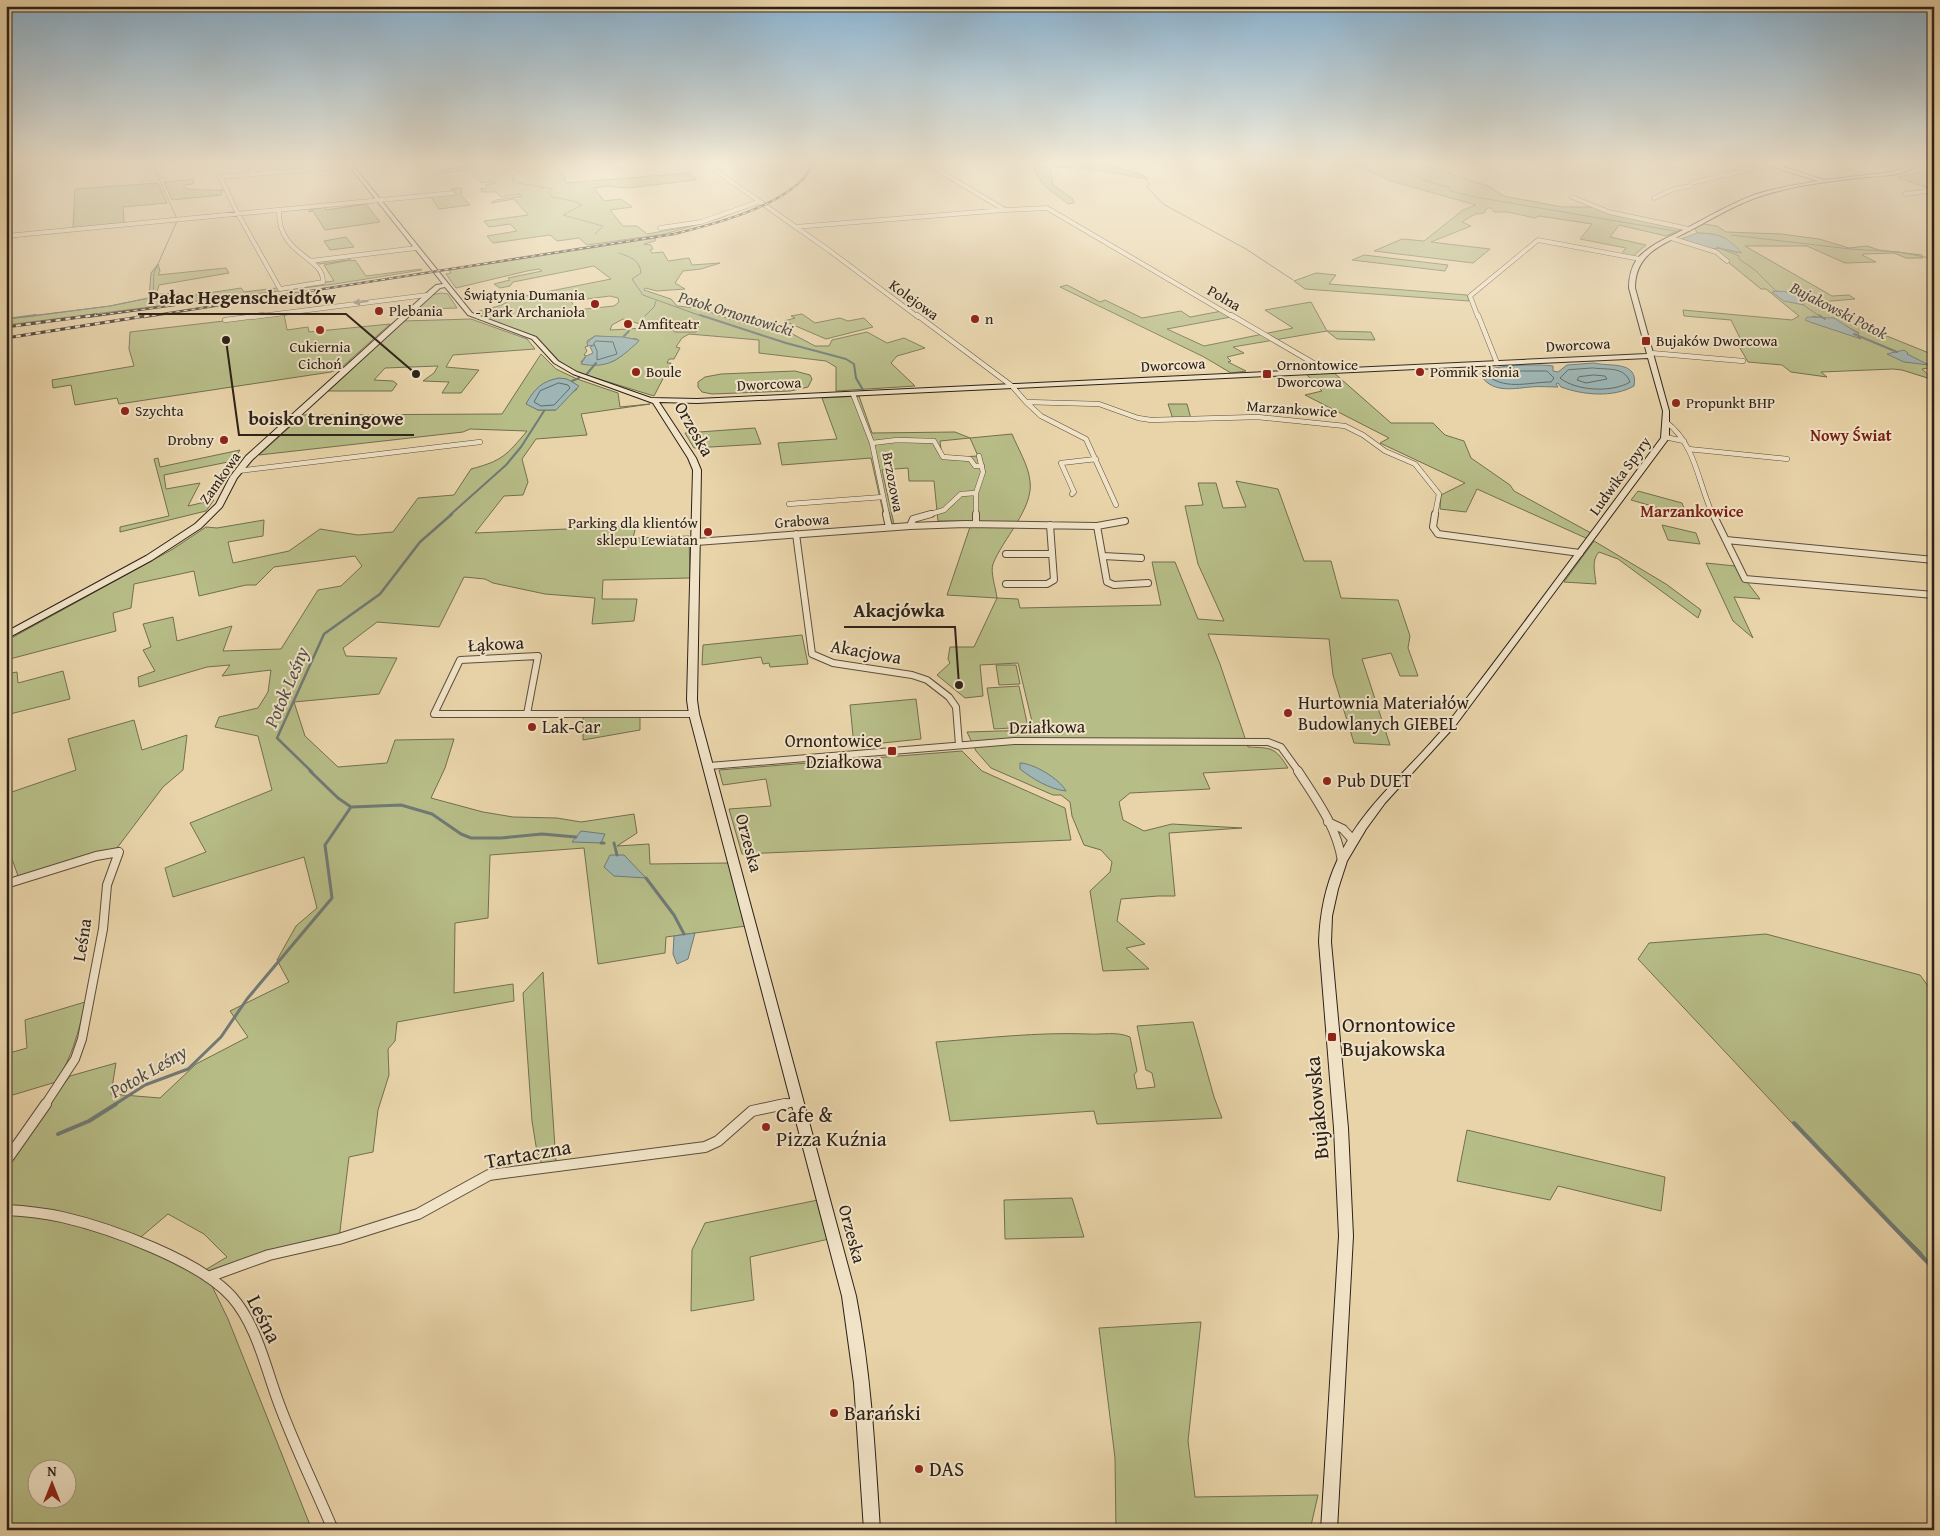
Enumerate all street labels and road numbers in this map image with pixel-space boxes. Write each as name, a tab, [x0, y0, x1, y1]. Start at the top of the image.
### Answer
street label: Kolejowa	[885, 274, 943, 325]
street label: Polna	[1204, 280, 1245, 316]
street label: Dworcowa	[1545, 332, 1611, 357]
street label: Dworcowa	[1140, 352, 1206, 377]
street label: Dworcowa	[736, 371, 802, 396]
street label: Marzankowice	[1246, 395, 1338, 422]
street label: Orzeska	[668, 396, 721, 462]
street label: Ludwika Spyry	[1584, 432, 1656, 519]
street label: Zamkowa	[194, 447, 245, 508]
street label: Brzozowa	[877, 450, 910, 514]
street label: Grabowa	[774, 508, 830, 533]
street label: Łąkowa	[467, 629, 525, 658]
street label: Akacjowa	[829, 632, 904, 671]
street label: Działkowa	[1009, 712, 1086, 741]
street label: Orzeska	[729, 811, 770, 876]
street label: Leśna	[65, 916, 98, 963]
street label: Bujakowska	[1297, 1055, 1336, 1161]
street label: Tartaczna	[482, 1131, 574, 1176]
street label: Orzeska	[832, 1202, 873, 1267]
street label: Leśna	[239, 1289, 290, 1348]

